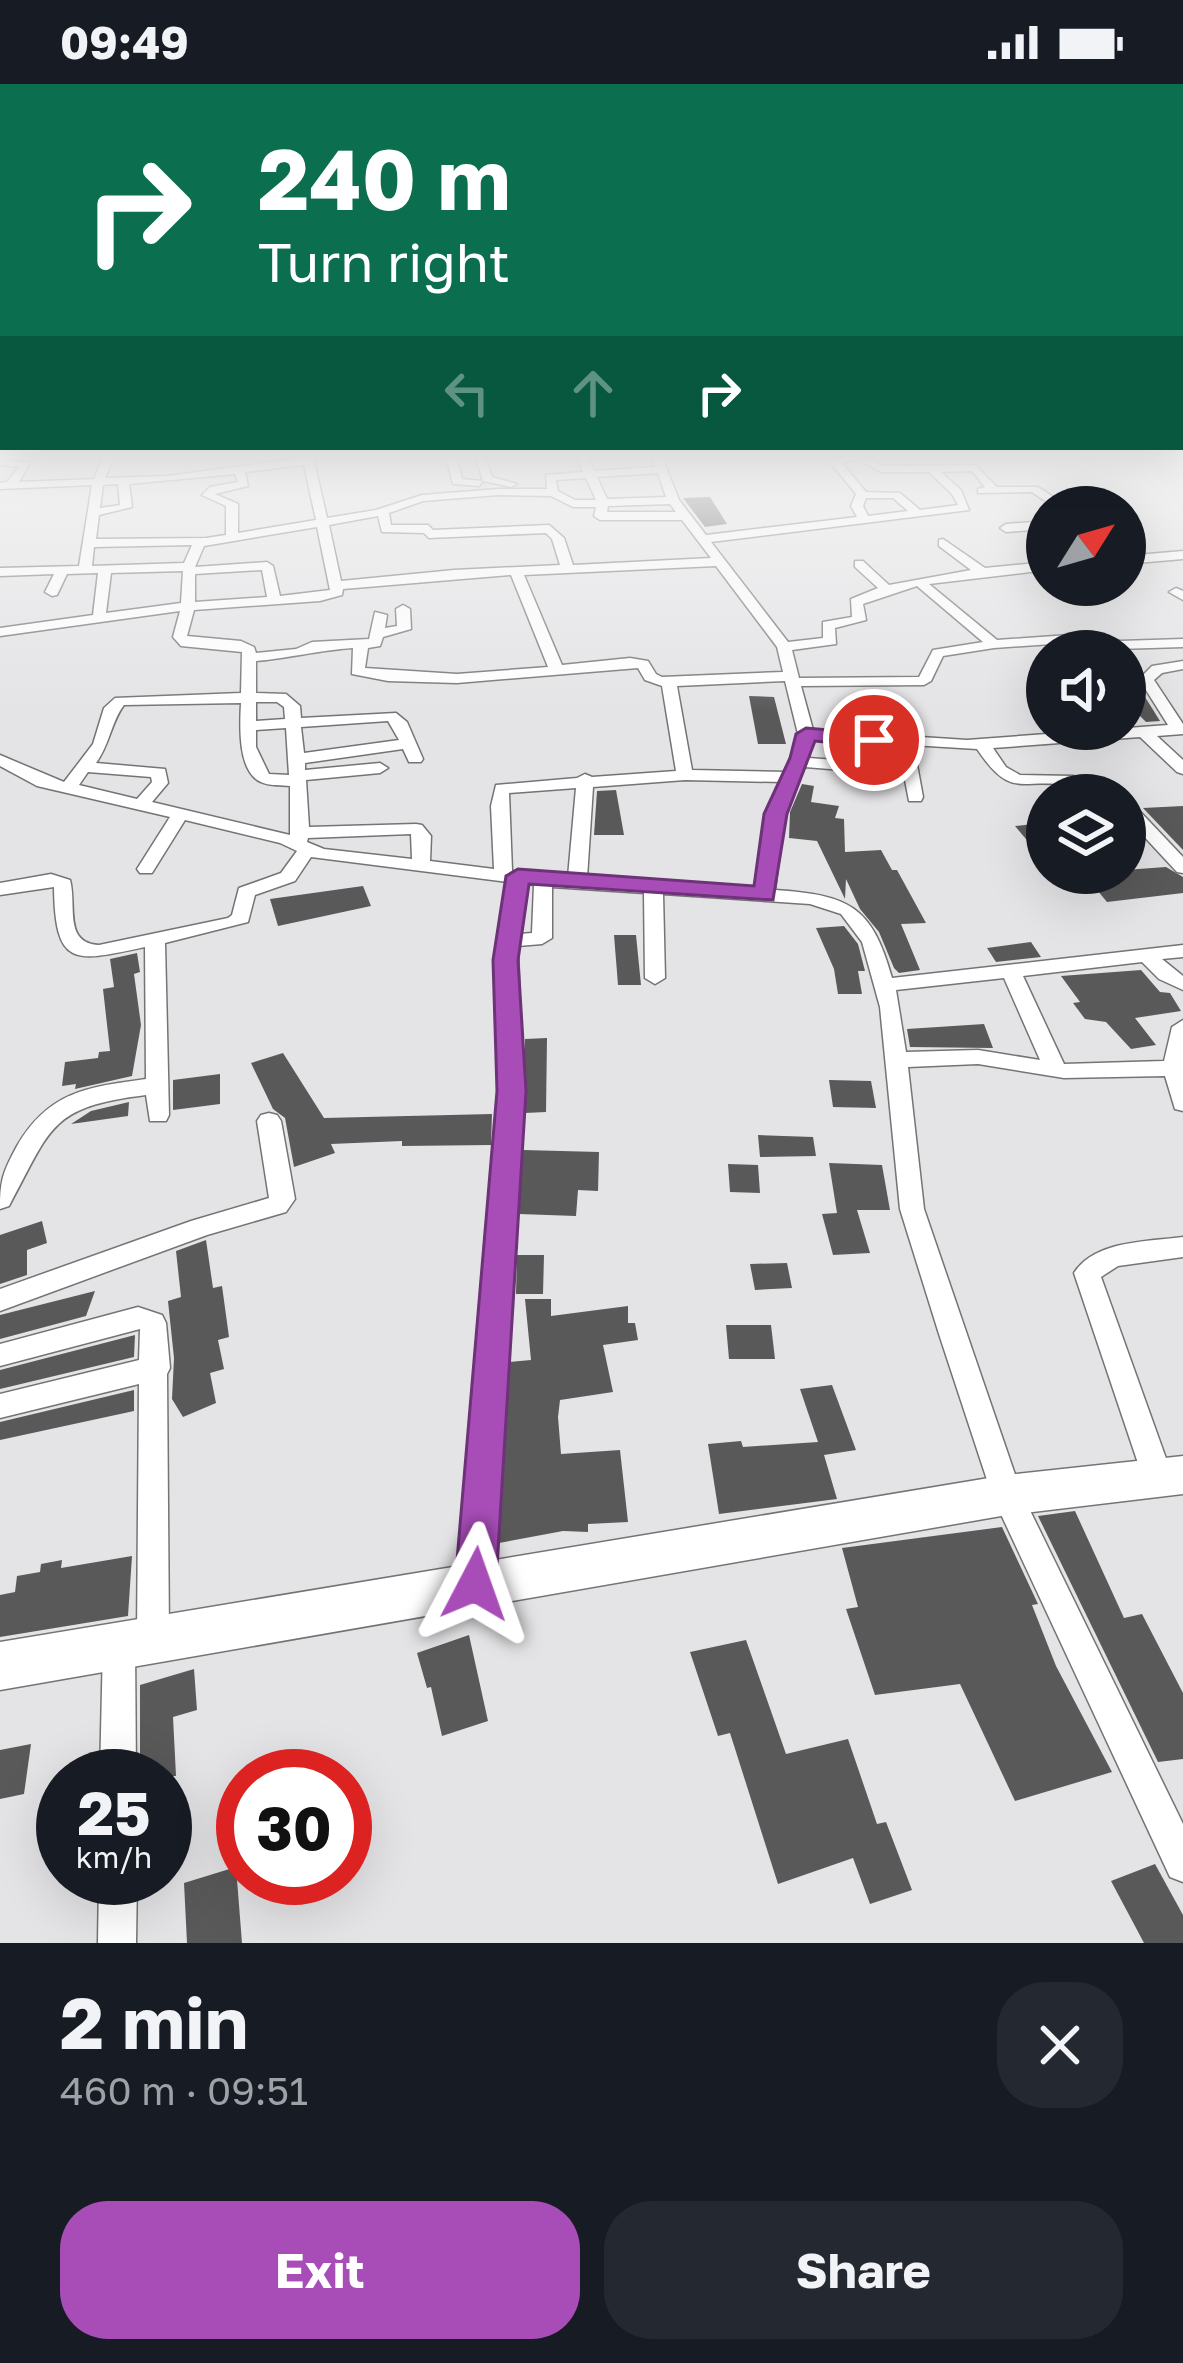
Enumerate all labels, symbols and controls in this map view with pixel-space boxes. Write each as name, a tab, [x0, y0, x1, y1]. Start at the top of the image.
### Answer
text: 09:49	[60, 15, 189, 69]
text: 240 m	[258, 128, 511, 228]
icon: right	[60, 132, 216, 288]
text: Turn right	[258, 229, 510, 294]
icon: left	[434, 360, 500, 426]
icon: ahead	[560, 360, 626, 426]
icon: right	[686, 360, 752, 426]
north arrow	[1026, 486, 1146, 606]
map controls	[1026, 486, 1146, 894]
button: sound	[1026, 630, 1146, 750]
pin	[823, 689, 925, 791]
icon: arrive	[841, 707, 907, 773]
button: layers	[1026, 774, 1146, 894]
position arrow	[412, 1521, 538, 1647]
speed limit sign: 30	[216, 1749, 372, 1905]
text: 25	[77, 1776, 151, 1848]
text: km/h	[76, 1839, 152, 1875]
text: 2 min	[60, 1978, 248, 2065]
button: close	[997, 1982, 1123, 2108]
text: 460 m · 09:51	[60, 2067, 308, 2114]
button: Exit	[60, 2201, 580, 2339]
button: Share	[604, 2201, 1123, 2339]

